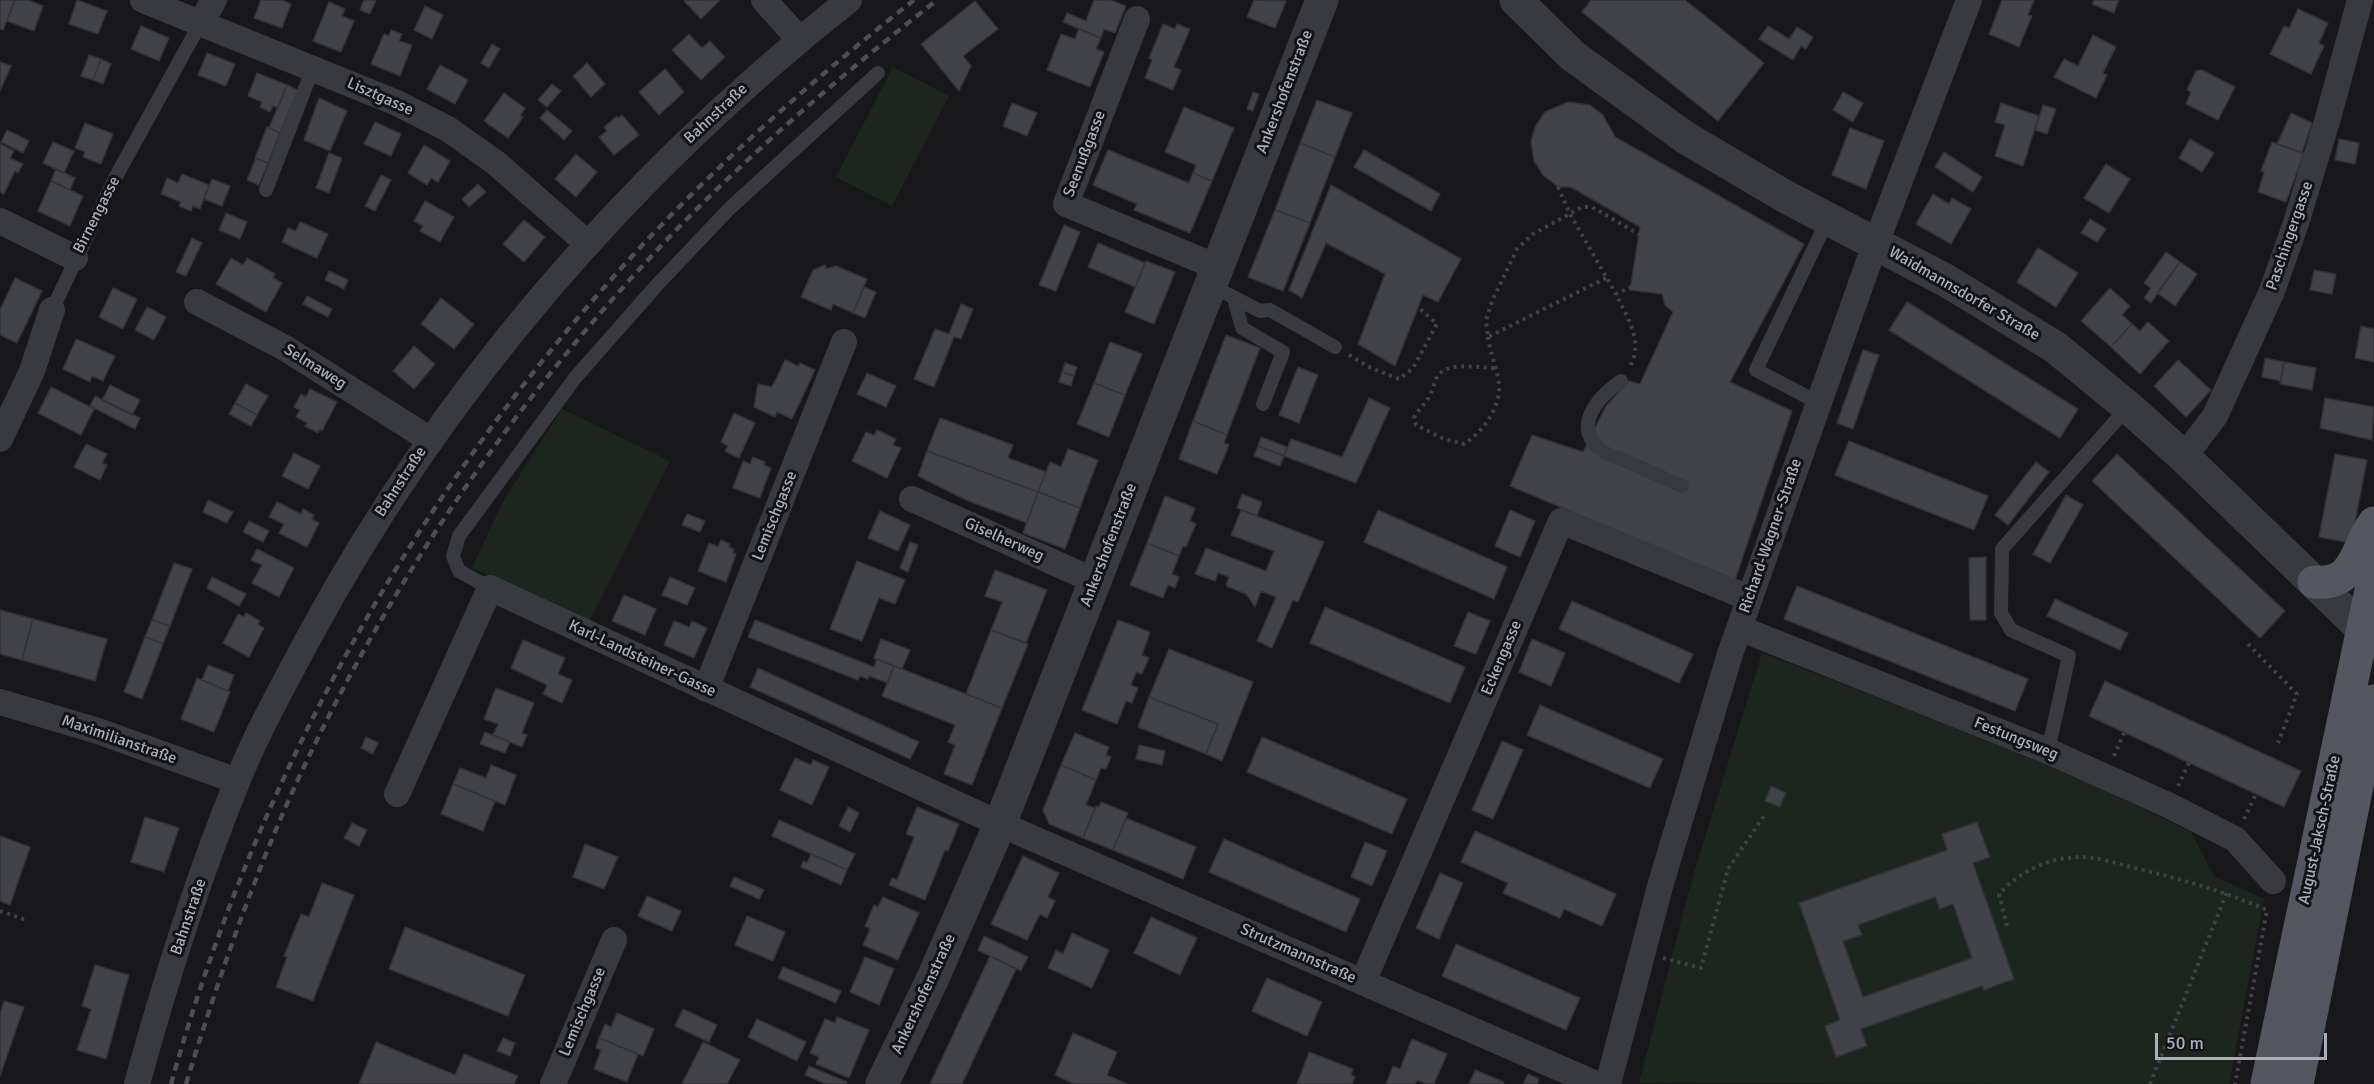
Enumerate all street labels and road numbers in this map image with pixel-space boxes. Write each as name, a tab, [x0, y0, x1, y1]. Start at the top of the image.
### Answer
street label: Ankershofenstraße	[1253, 28, 1317, 156]
street label: Lisztgasse	[344, 74, 416, 120]
street label: Bahnstraße	[680, 80, 752, 148]
street label: Seenußgasse	[1060, 108, 1110, 200]
street label: Birnengasse	[69, 173, 125, 257]
street label: Paschingergasse	[2262, 179, 2318, 293]
street label: Waidmannsdorfer Straße	[1885, 243, 2043, 345]
street label: Selmaweg	[280, 340, 350, 394]
street label: Bahnstraße	[371, 443, 431, 521]
street label: Richard-Wagner-Straße	[1736, 456, 1806, 616]
street label: Lemischgasse	[748, 468, 802, 564]
street label: Ankershofenstraße	[1077, 481, 1141, 609]
street label: Giselherweg	[961, 514, 1047, 566]
street label: Karl-Landsteiner-Gasse	[565, 616, 719, 702]
street label: Eckengasse	[1478, 618, 1526, 698]
street label: Maximilianstraße	[59, 711, 179, 769]
street label: Festungsweg	[1971, 713, 2061, 765]
street label: August-Jaksch-Straße	[2295, 754, 2345, 906]
street label: Bahnstraße	[167, 876, 211, 958]
street label: Strutzmannstraße	[1237, 920, 1359, 988]
street label: Ankershofenstraße	[888, 931, 960, 1057]
street label: Lemischgasse	[556, 965, 610, 1059]

